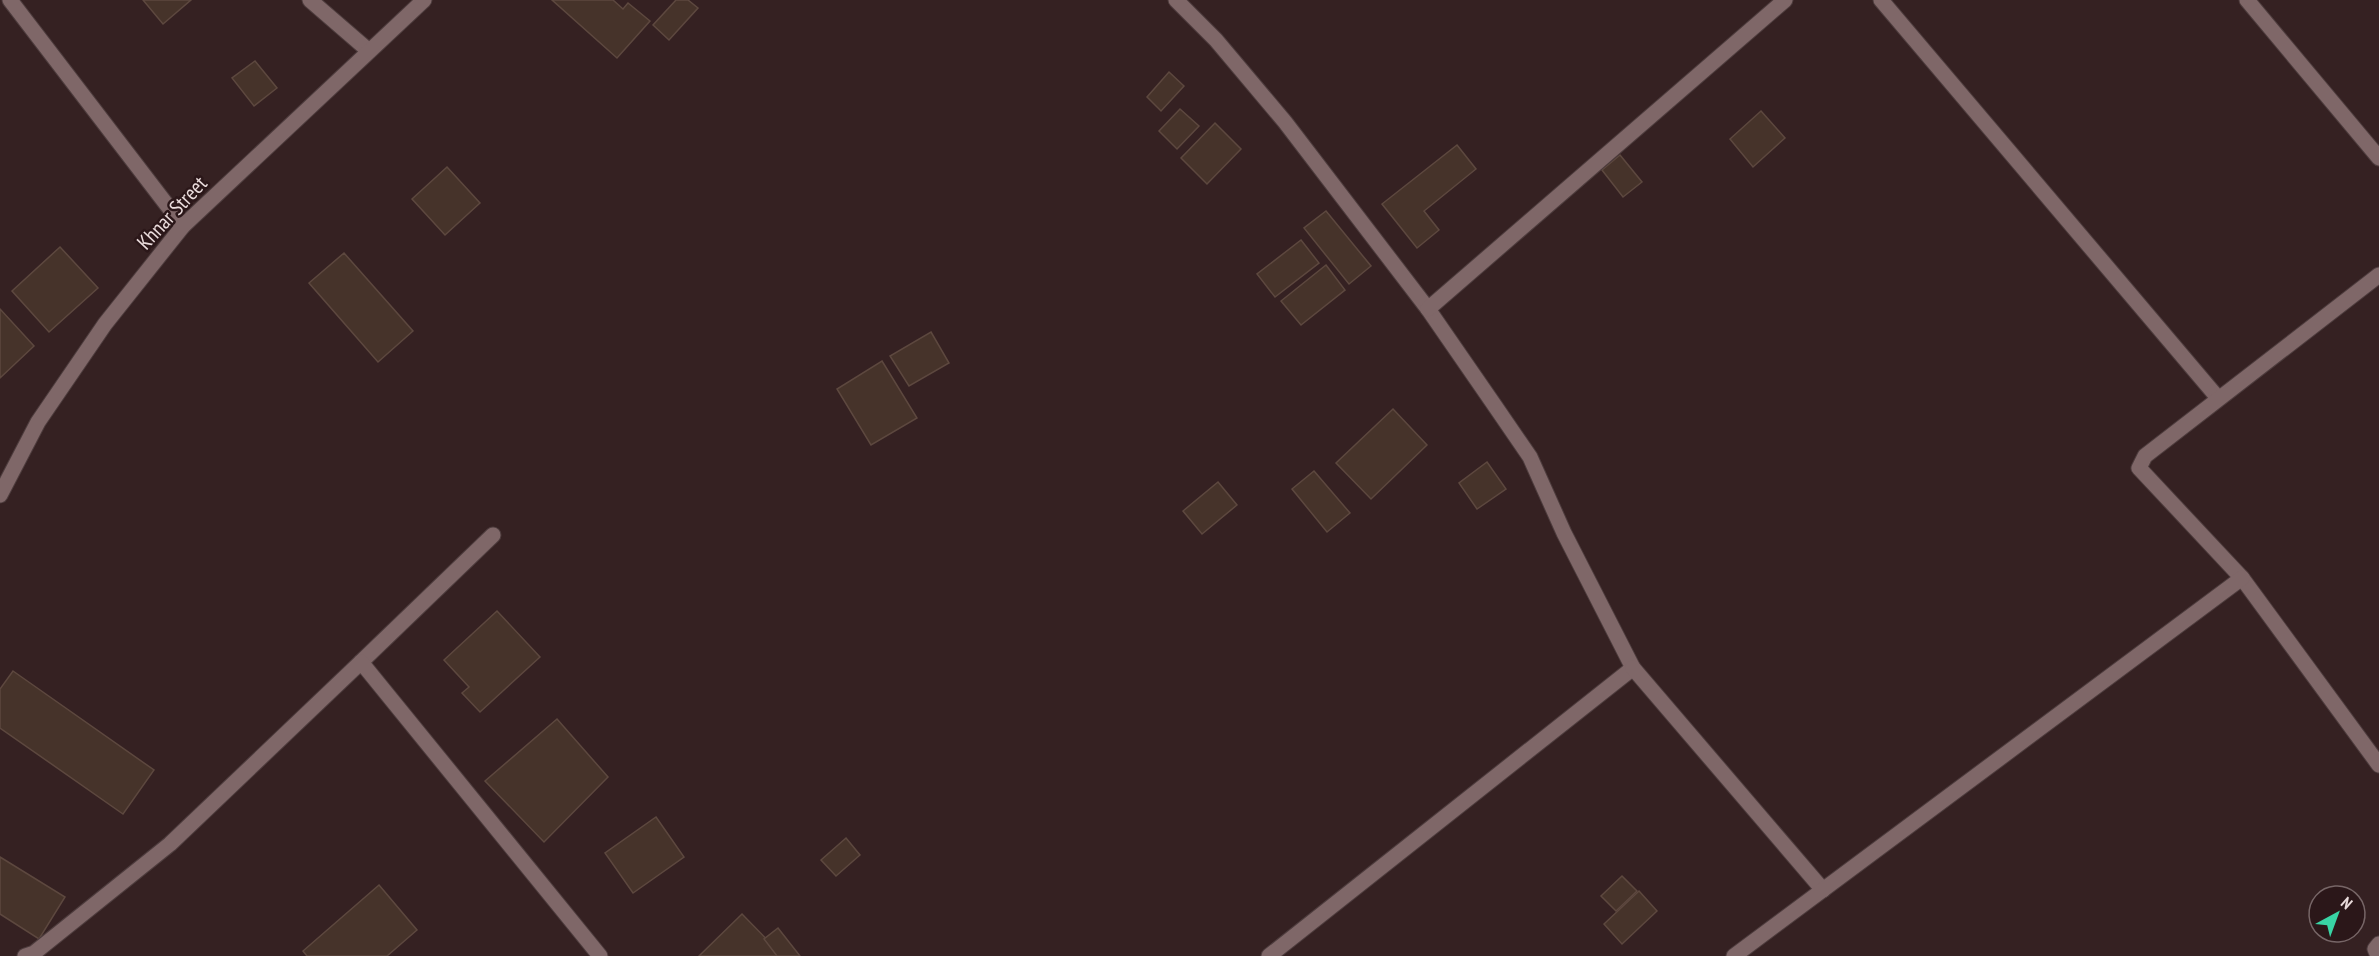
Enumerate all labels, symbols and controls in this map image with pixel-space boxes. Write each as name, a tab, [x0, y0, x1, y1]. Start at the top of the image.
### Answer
street label: Khnar Street	[131, 170, 213, 255]
north arrow	[2307, 884, 2367, 944]
text: N	[2337, 892, 2357, 913]

